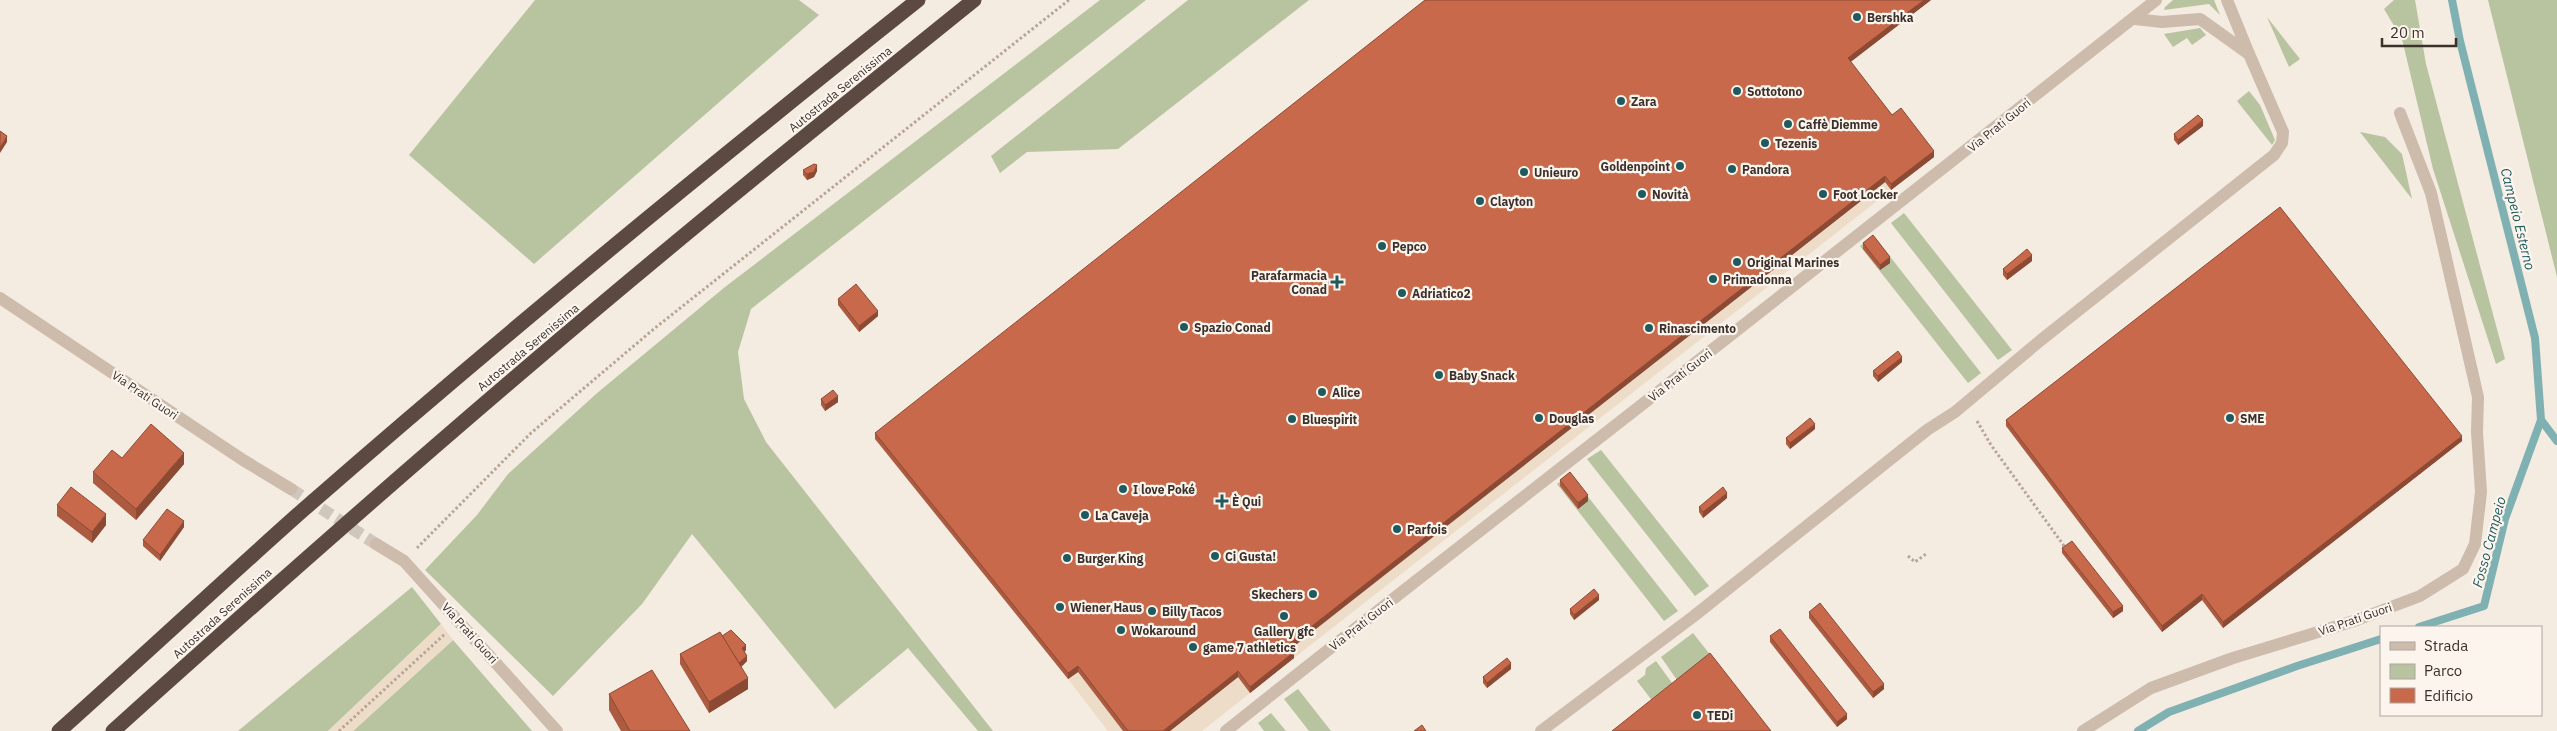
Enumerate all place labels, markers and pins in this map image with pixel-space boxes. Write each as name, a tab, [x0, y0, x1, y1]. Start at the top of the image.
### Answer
place label: Bershka	[1867, 10, 1914, 25]
marker: Bershka	[1851, 11, 1863, 23]
place label: Sottotono	[1747, 84, 1802, 99]
marker: Sottotono	[1731, 85, 1743, 97]
place label: Zara	[1631, 94, 1657, 109]
marker: Zara	[1615, 95, 1627, 107]
place label: Caffè Diemme	[1798, 117, 1878, 132]
marker: Caffè Diemme	[1782, 118, 1794, 130]
place label: Tezenis	[1775, 136, 1817, 151]
marker: Tezenis	[1759, 137, 1771, 149]
place label: Goldenpoint	[1601, 159, 1670, 174]
marker: Goldenpoint	[1674, 160, 1686, 172]
place label: Pandora	[1742, 162, 1789, 177]
marker: Pandora	[1726, 163, 1738, 175]
place label: Unieuro	[1534, 165, 1579, 180]
marker: Unieuro	[1518, 166, 1530, 178]
place label: Novità	[1652, 187, 1689, 202]
place label: Foot Locker	[1833, 187, 1898, 202]
marker: Novità	[1636, 188, 1648, 200]
marker: Foot Locker	[1817, 188, 1829, 200]
place label: Clayton	[1490, 194, 1533, 209]
marker: Clayton	[1474, 195, 1486, 207]
place label: Pepco	[1392, 239, 1427, 254]
marker: Pepco	[1376, 240, 1388, 252]
place label: Original Marines	[1747, 255, 1839, 270]
marker: Original Marines	[1731, 256, 1743, 268]
place label: Parafarmacia Conad	[1251, 268, 1327, 297]
place label: Primadonna	[1723, 272, 1792, 287]
marker: Primadonna	[1707, 273, 1719, 285]
marker: Parafarmacia Conad	[1331, 276, 1343, 288]
place label: Adriatico2	[1412, 286, 1471, 301]
marker: Adriatico2	[1396, 287, 1408, 299]
place label: Spazio Conad	[1194, 320, 1271, 335]
marker: Spazio Conad	[1178, 321, 1190, 333]
place label: Rinascimento	[1659, 321, 1736, 336]
marker: Rinascimento	[1643, 322, 1655, 334]
place label: Baby Snack	[1449, 368, 1515, 383]
marker: Baby Snack	[1433, 369, 1445, 381]
place label: Alice	[1332, 385, 1360, 400]
marker: Alice	[1316, 386, 1328, 398]
place label: Douglas	[1549, 411, 1594, 426]
place label: SME	[2240, 411, 2265, 426]
place label: Bluespirit	[1302, 412, 1358, 427]
marker: Douglas	[1533, 412, 1545, 424]
marker: SME	[2224, 412, 2236, 424]
marker: Bluespirit	[1286, 413, 1298, 425]
place label: I love Poké	[1133, 482, 1195, 497]
marker: I love Poké	[1117, 483, 1129, 495]
place label: È Qui	[1232, 493, 1261, 509]
marker: È Qui	[1216, 495, 1228, 507]
place label: La Caveja	[1095, 508, 1149, 523]
marker: La Caveja	[1079, 509, 1091, 521]
place label: Parfois	[1407, 522, 1447, 537]
marker: Parfois	[1391, 523, 1403, 535]
place label: Ci Gusta!	[1225, 549, 1276, 564]
marker: Ci Gusta!	[1209, 550, 1221, 562]
place label: Burger King	[1077, 551, 1144, 566]
marker: Burger King	[1061, 552, 1073, 564]
place label: Skechers	[1251, 587, 1303, 602]
marker: Skechers	[1307, 588, 1319, 600]
place label: Wiener Haus	[1070, 600, 1142, 615]
marker: Wiener Haus	[1054, 601, 1066, 613]
place label: Billy Tacos	[1162, 604, 1222, 619]
marker: Billy Tacos	[1146, 605, 1158, 617]
marker: Gallery gfc	[1278, 610, 1290, 622]
place label: Wokaround	[1131, 623, 1196, 638]
marker: Wokaround	[1115, 624, 1127, 636]
place label: Gallery gfc	[1254, 624, 1314, 639]
place label: game 7 athletics	[1203, 640, 1296, 655]
marker: game 7 athletics	[1187, 641, 1199, 653]
place label: TEDi	[1707, 708, 1733, 723]
marker: TEDi	[1691, 709, 1703, 721]

